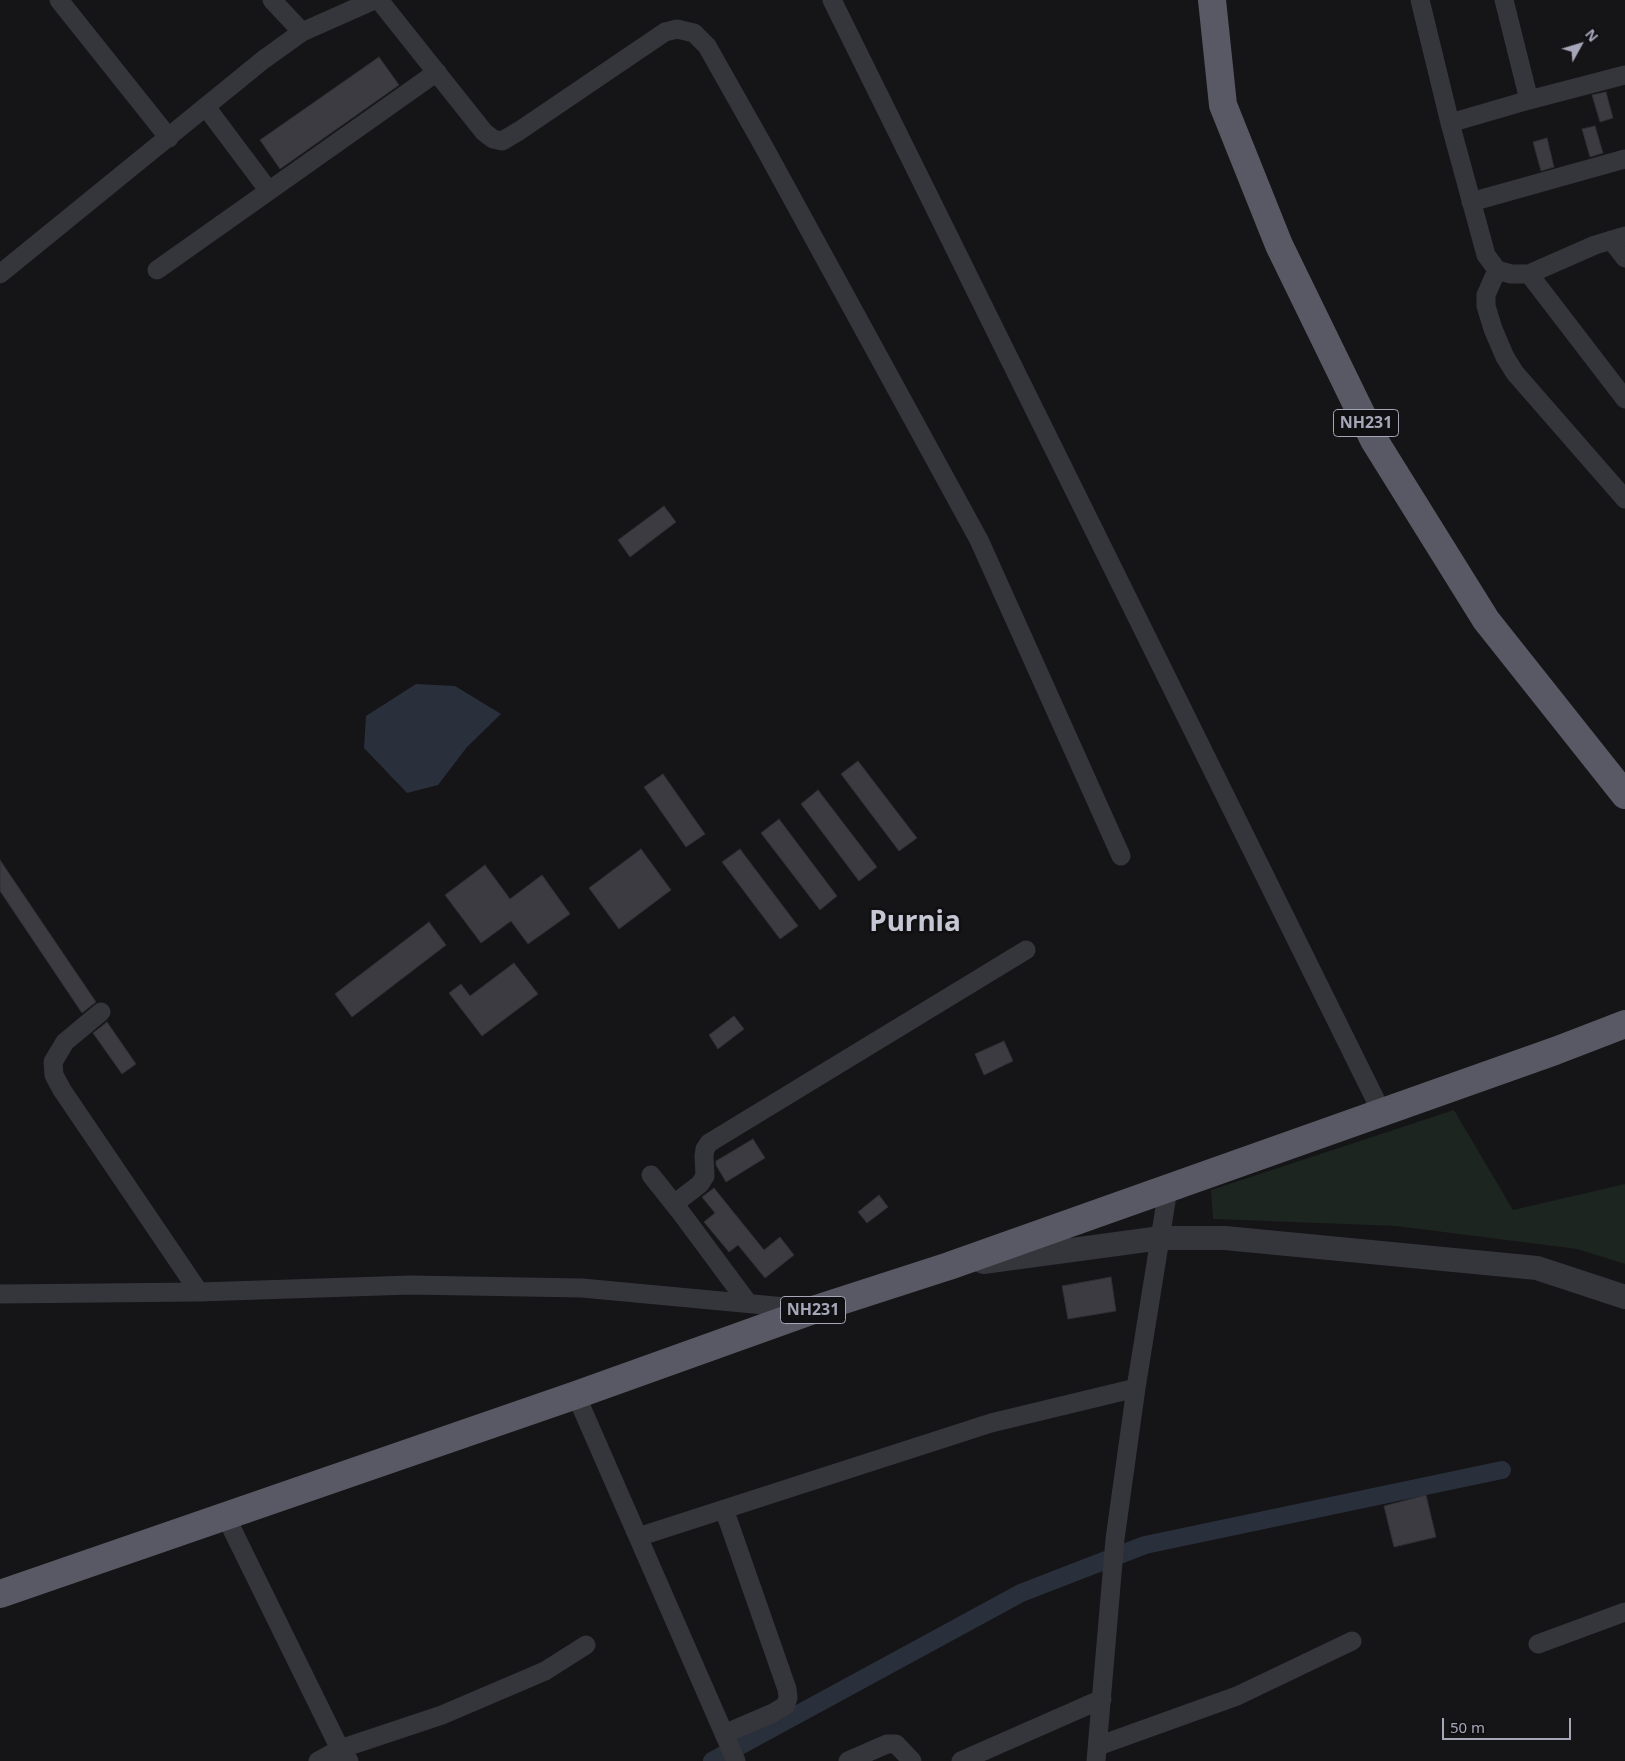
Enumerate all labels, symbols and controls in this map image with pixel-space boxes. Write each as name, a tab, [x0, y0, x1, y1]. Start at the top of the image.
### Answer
north arrow	[1555, 20, 1605, 70]
text: N	[1581, 25, 1603, 46]
road number: NH231	[1334, 409, 1398, 436]
district label: Purnia	[869, 906, 961, 940]
road number: NH231	[780, 1296, 846, 1324]
scale bar	[1445, 1708, 1574, 1740]
text: 50 m	[1450, 1717, 1485, 1737]

